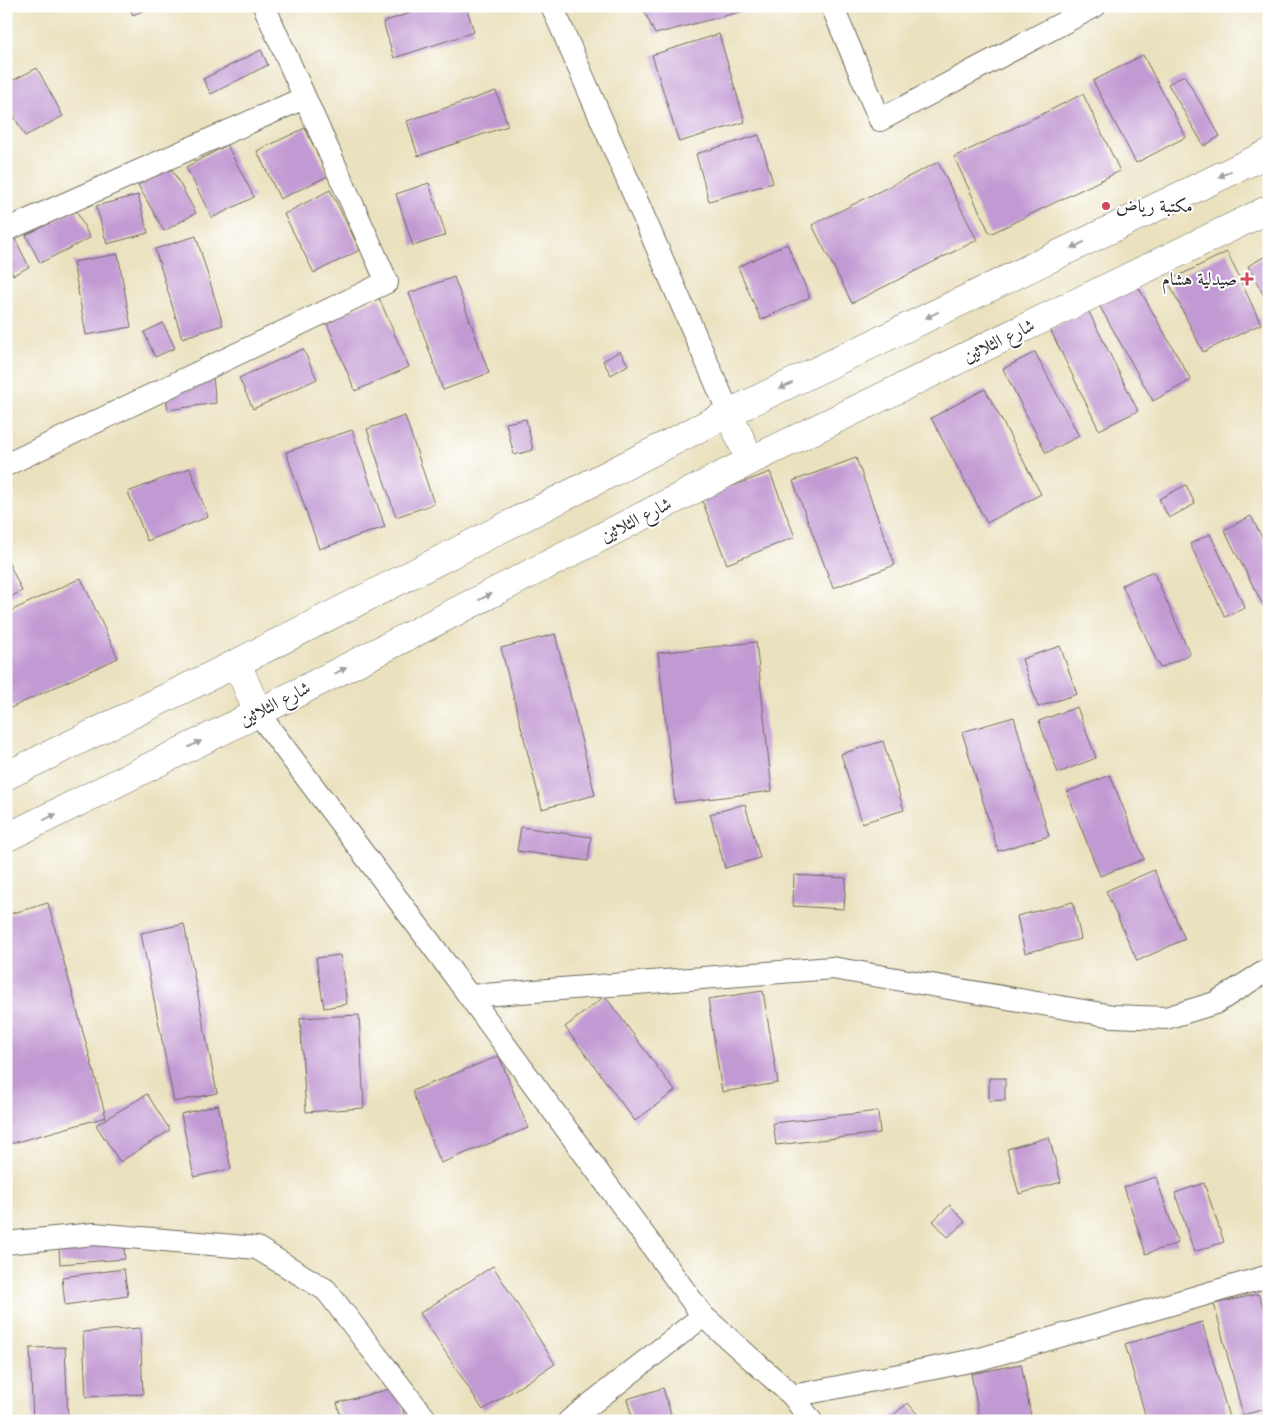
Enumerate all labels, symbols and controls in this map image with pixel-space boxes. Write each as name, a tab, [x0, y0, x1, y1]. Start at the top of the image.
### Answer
one-way arrow	[1218, 170, 1232, 178]
place label: مكتبة رياض	[1116, 194, 1193, 219]
marker: مكتبة رياض	[1100, 200, 1112, 212]
one-way arrow	[1071, 241, 1086, 249]
place label: صيدلية هشام	[1162, 267, 1237, 295]
marker: صيدلية هشام	[1241, 273, 1253, 285]
one-way arrow	[925, 311, 939, 319]
street label: شارع الثلاثين	[959, 313, 1040, 371]
one-way arrow	[778, 382, 793, 390]
street label: شارع الثلاثين	[596, 491, 677, 550]
one-way arrow	[478, 593, 492, 601]
one-way arrow	[333, 667, 348, 675]
street label: شارع الثلاثين	[235, 675, 316, 734]
one-way arrow	[188, 740, 203, 748]
one-way arrow	[43, 813, 57, 821]

